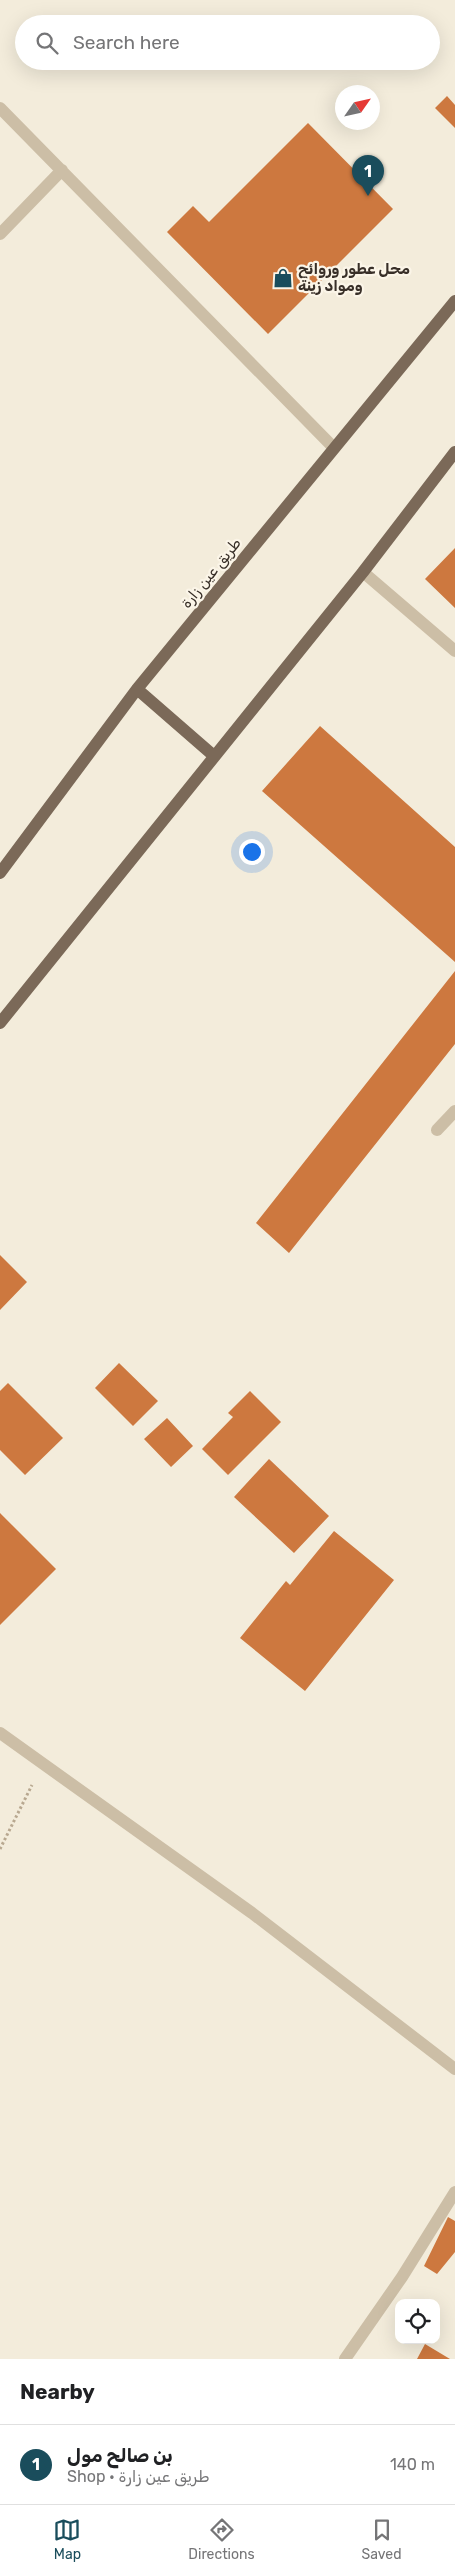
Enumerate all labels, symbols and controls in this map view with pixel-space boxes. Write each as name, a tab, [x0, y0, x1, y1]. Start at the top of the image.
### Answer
search box	[15, 15, 440, 70]
icon: search	[33, 29, 61, 57]
text: Search here	[73, 31, 180, 54]
north arrow	[335, 85, 380, 130]
pin: 1	[352, 155, 384, 196]
place label: محل عطور وروائح ومواد زينة	[298, 260, 410, 295]
shop icon: محل عطور وروائح ومواد زينة	[272, 267, 294, 289]
street label: طريق عين زارة	[177, 534, 245, 612]
your location	[239, 839, 265, 865]
map controls	[395, 2299, 440, 2344]
button: locate	[395, 2299, 440, 2344]
text: Nearby	[20, 2379, 95, 2404]
text: بن صالح مول	[67, 2444, 173, 2467]
text: 1	[32, 2455, 40, 2474]
text: 140 m	[390, 2455, 435, 2474]
text: Shop · طريق عين زارة	[67, 2467, 209, 2486]
tab: Map	[53, 2516, 81, 2563]
tab: Directions	[188, 2516, 255, 2563]
tab: Saved	[362, 2516, 402, 2563]

